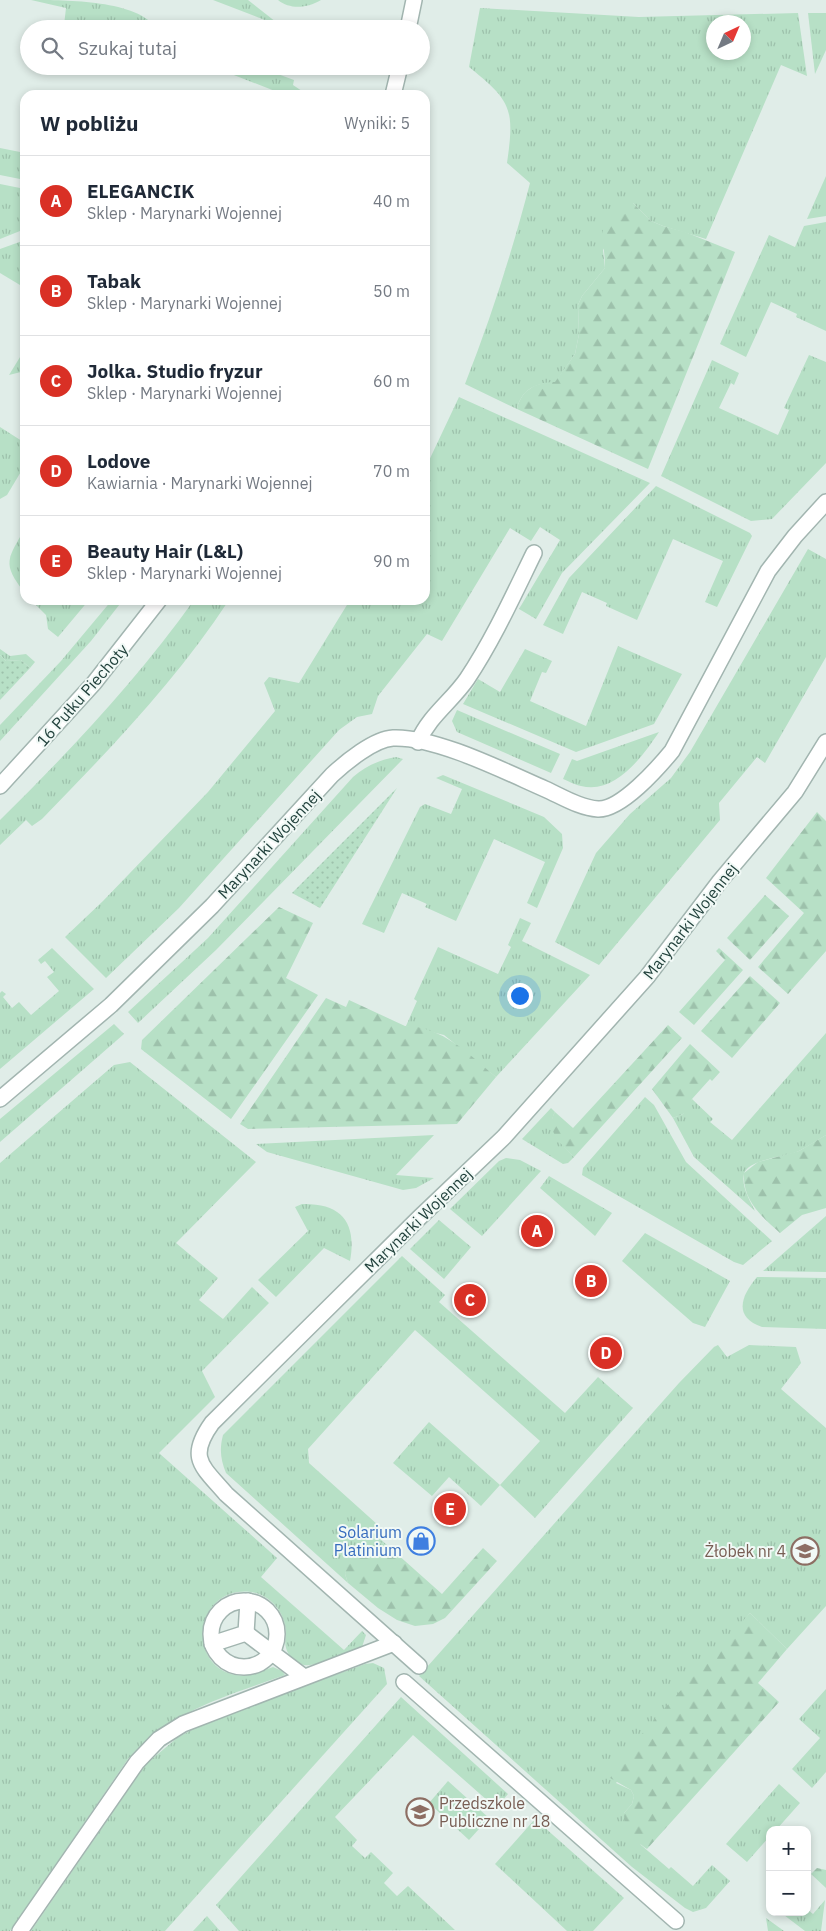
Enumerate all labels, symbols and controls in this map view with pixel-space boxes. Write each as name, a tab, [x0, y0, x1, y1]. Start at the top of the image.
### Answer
north arrow	[706, 15, 751, 60]
search box	[20, 20, 430, 75]
icon: search	[38, 34, 66, 62]
text: Szukaj tutaj	[78, 36, 177, 60]
text: W pobliżu	[40, 109, 139, 137]
text: Wyniki: 5	[344, 113, 410, 133]
text: ELEGANCIK	[87, 179, 194, 203]
text: A	[51, 191, 61, 211]
text: 40 m	[373, 191, 410, 211]
text: Sklep · Marynarki Wojennej	[87, 203, 282, 223]
text: Tabak	[87, 269, 141, 293]
text: B	[51, 281, 61, 301]
text: 50 m	[373, 281, 410, 301]
text: Sklep · Marynarki Wojennej	[87, 293, 282, 313]
text: Jolka. Studio fryzur	[87, 359, 263, 383]
text: C	[51, 371, 61, 391]
text: 60 m	[373, 371, 410, 391]
text: Sklep · Marynarki Wojennej	[87, 383, 282, 403]
text: Lodove	[87, 449, 150, 473]
text: D	[50, 461, 62, 481]
text: 70 m	[373, 461, 410, 481]
text: Kawiarnia · Marynarki Wojennej	[87, 473, 313, 493]
text: Beauty Hair (L&L)	[87, 539, 243, 563]
text: E	[51, 551, 61, 571]
text: 90 m	[373, 551, 410, 571]
text: Sklep · Marynarki Wojennej	[87, 563, 282, 583]
street label: 16 Pułku Piechoty	[32, 640, 132, 750]
street label: Marynarki Wojennej	[213, 785, 325, 903]
street label: Marynarki Wojennej	[638, 859, 742, 983]
your location	[507, 983, 533, 1009]
street label: Marynarki Wojennej	[360, 1163, 476, 1277]
pin: A	[521, 1212, 553, 1250]
pin: B	[575, 1262, 607, 1300]
pin: C	[454, 1281, 486, 1319]
pin: D	[590, 1334, 622, 1372]
pin: E	[434, 1490, 466, 1528]
place label: Solarium Platinium	[334, 1522, 402, 1560]
shop icon: Solarium Platinium	[406, 1526, 436, 1556]
school or university icon: Żłobek nr 4	[790, 1536, 820, 1566]
place label: Żłobek nr 4	[705, 1541, 786, 1561]
place label: Przedszkole Publiczne nr 18	[439, 1793, 550, 1831]
school or university icon: Przedszkole Publiczne nr 18	[405, 1797, 435, 1827]
map controls	[766, 1826, 811, 1916]
button: +	[766, 1826, 811, 1871]
button: −	[766, 1871, 811, 1916]

